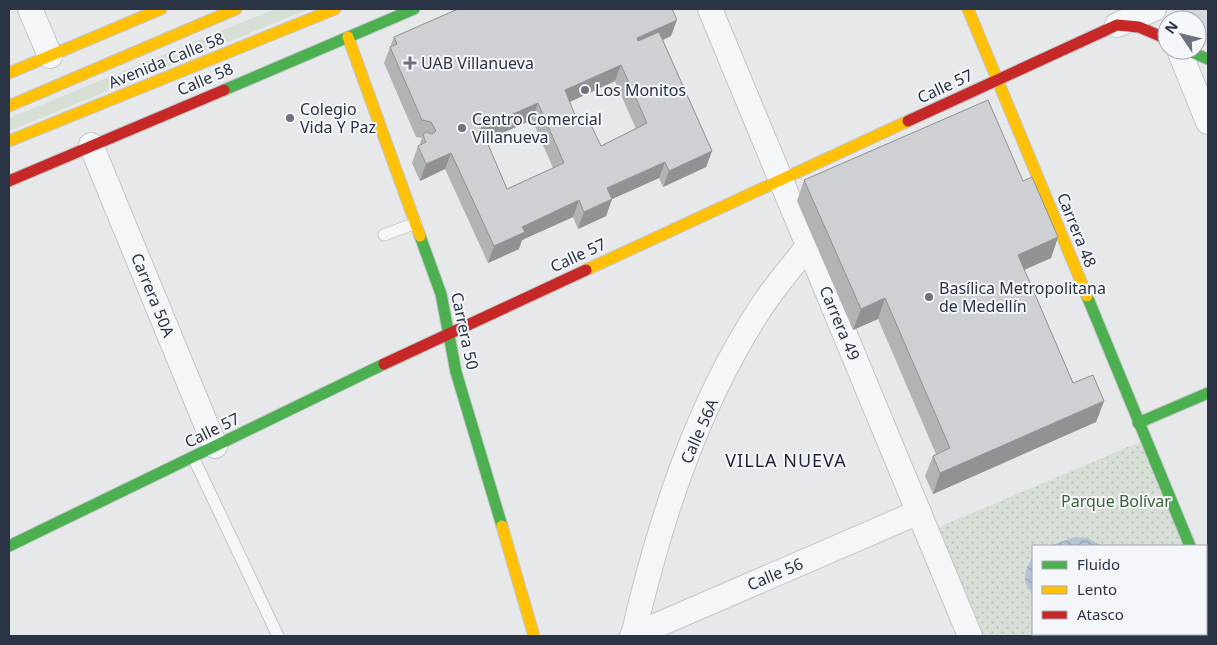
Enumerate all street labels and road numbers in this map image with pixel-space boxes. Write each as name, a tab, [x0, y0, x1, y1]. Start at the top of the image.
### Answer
street label: Avenida Calle 58	[105, 28, 227, 92]
street label: Calle 58	[174, 59, 236, 99]
street label: Calle 57	[914, 64, 976, 108]
street label: Carrera 48	[1052, 189, 1102, 271]
street label: Calle 57	[547, 233, 609, 277]
street label: Carrera 50A	[126, 250, 180, 341]
street label: Carrera 49	[814, 282, 866, 364]
street label: Carrera 50	[446, 290, 484, 372]
street label: Calle 56A	[675, 394, 723, 467]
street label: Calle 57	[181, 407, 243, 453]
street label: Calle 56	[744, 552, 806, 596]

